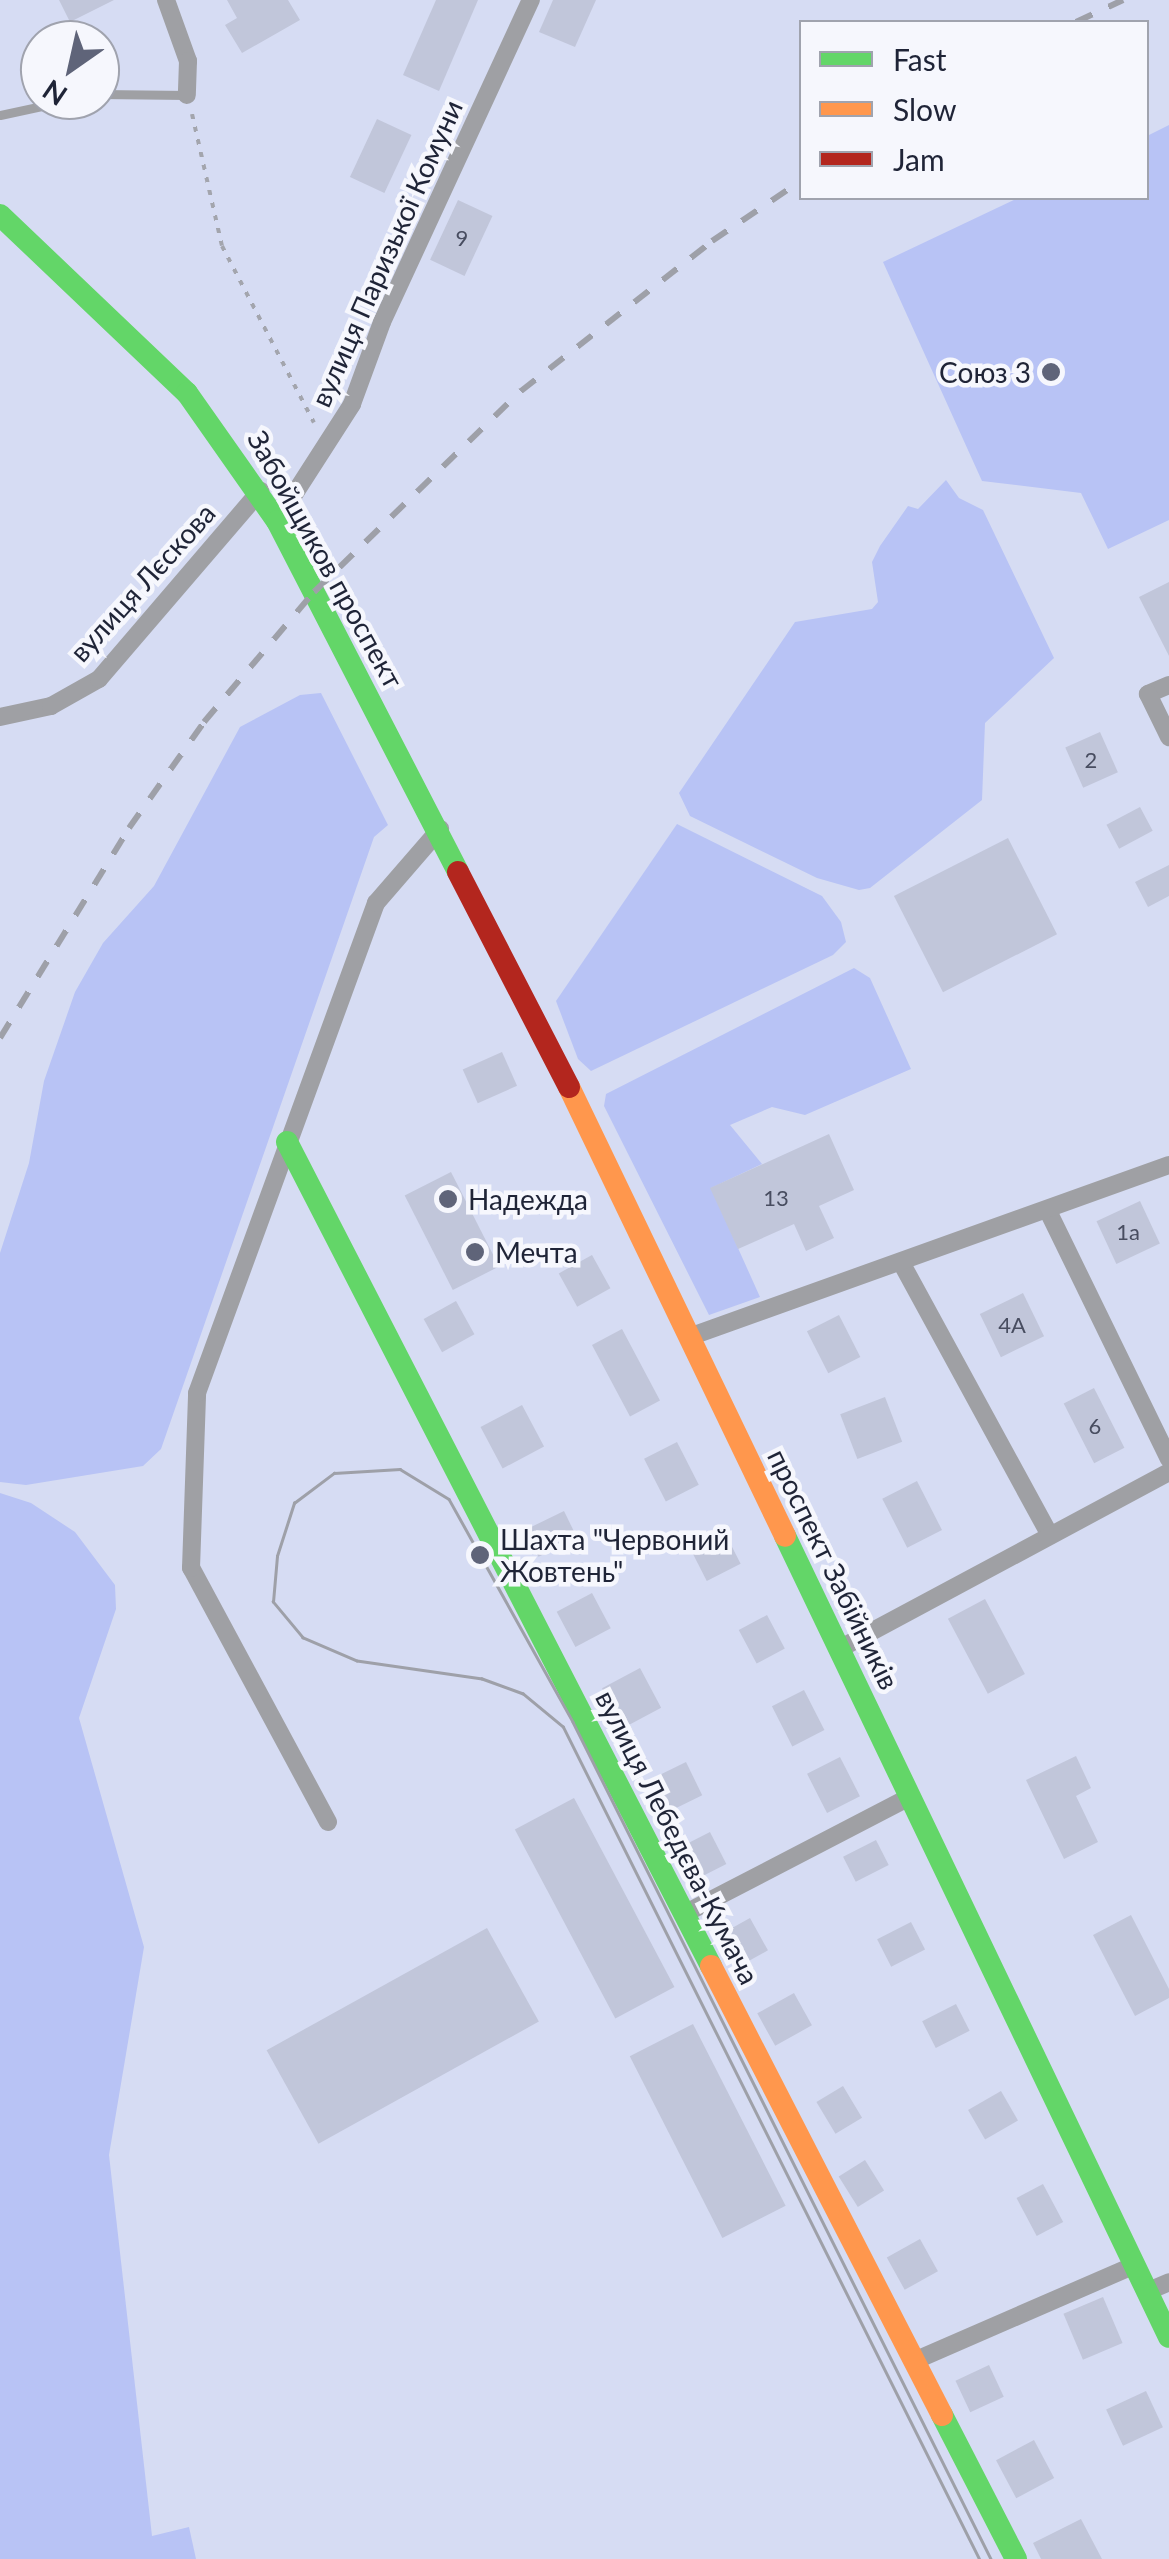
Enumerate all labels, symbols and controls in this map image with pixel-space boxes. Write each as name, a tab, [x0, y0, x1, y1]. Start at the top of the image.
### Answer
north arrow	[20, 20, 120, 120]
legend	[799, 20, 1149, 200]
text: Fast	[893, 41, 947, 77]
text: N	[36, 73, 73, 113]
text: Slow	[893, 91, 956, 127]
street label: вулиця Паризької Комуни	[303, 94, 469, 412]
text: Jam	[893, 141, 945, 177]
house number: 9	[456, 225, 468, 251]
place label: Союз 3	[939, 355, 1031, 389]
marker: Союз 3	[1040, 361, 1062, 383]
street label: Забойщиков проспект	[241, 424, 411, 694]
street label: вулиця Лєскова	[62, 496, 222, 668]
house number: 2	[1085, 747, 1097, 773]
place label: Надежда	[468, 1182, 588, 1216]
house number: 13	[763, 1185, 789, 1211]
marker: Надежда	[437, 1188, 459, 1210]
house number: 1а	[1116, 1219, 1140, 1245]
place label: Мечта	[495, 1235, 578, 1269]
marker: Мечта	[464, 1241, 486, 1263]
house number: 4А	[998, 1312, 1026, 1338]
house number: 6	[1089, 1413, 1101, 1439]
street label: проспект Забійників	[761, 1443, 907, 1695]
place label: Шахта "Червоний Жовтень"	[500, 1522, 729, 1588]
marker: Шахта "Червоний Жовтень"	[469, 1544, 491, 1566]
street label: вулиця Лебедєва-Кумача	[589, 1684, 767, 1990]

